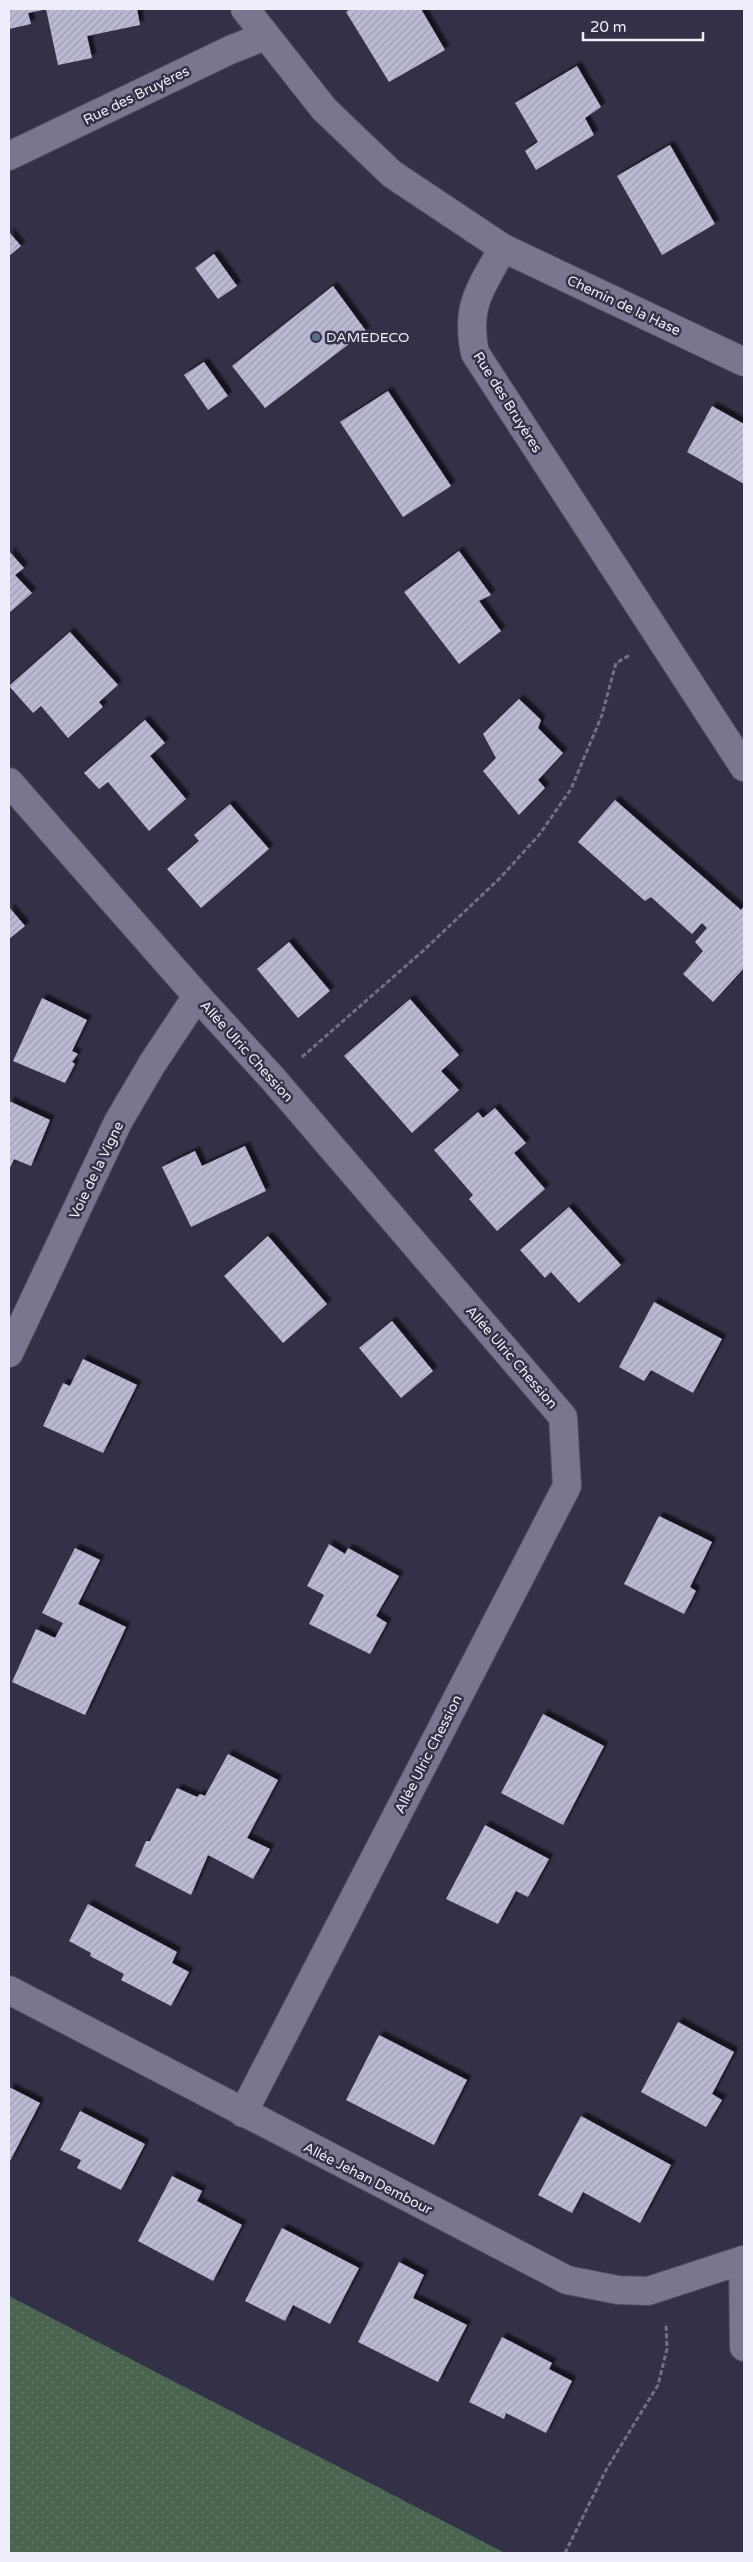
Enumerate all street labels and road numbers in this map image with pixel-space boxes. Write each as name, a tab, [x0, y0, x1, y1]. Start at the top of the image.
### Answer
street label: Rue des Bruyères	[80, 62, 192, 128]
street label: Chemin de la Hase	[564, 272, 683, 339]
street label: Rue des Bruyères	[470, 349, 546, 456]
street label: Allée Ulric Chession	[197, 997, 297, 1106]
street label: Voie de la Vigne	[66, 1119, 127, 1222]
street label: Allée Ulric Chession	[462, 1302, 561, 1412]
street label: Allée Ulric Chession	[391, 1692, 466, 1816]
street label: Allée Jehan Dembour	[301, 2139, 435, 2219]

